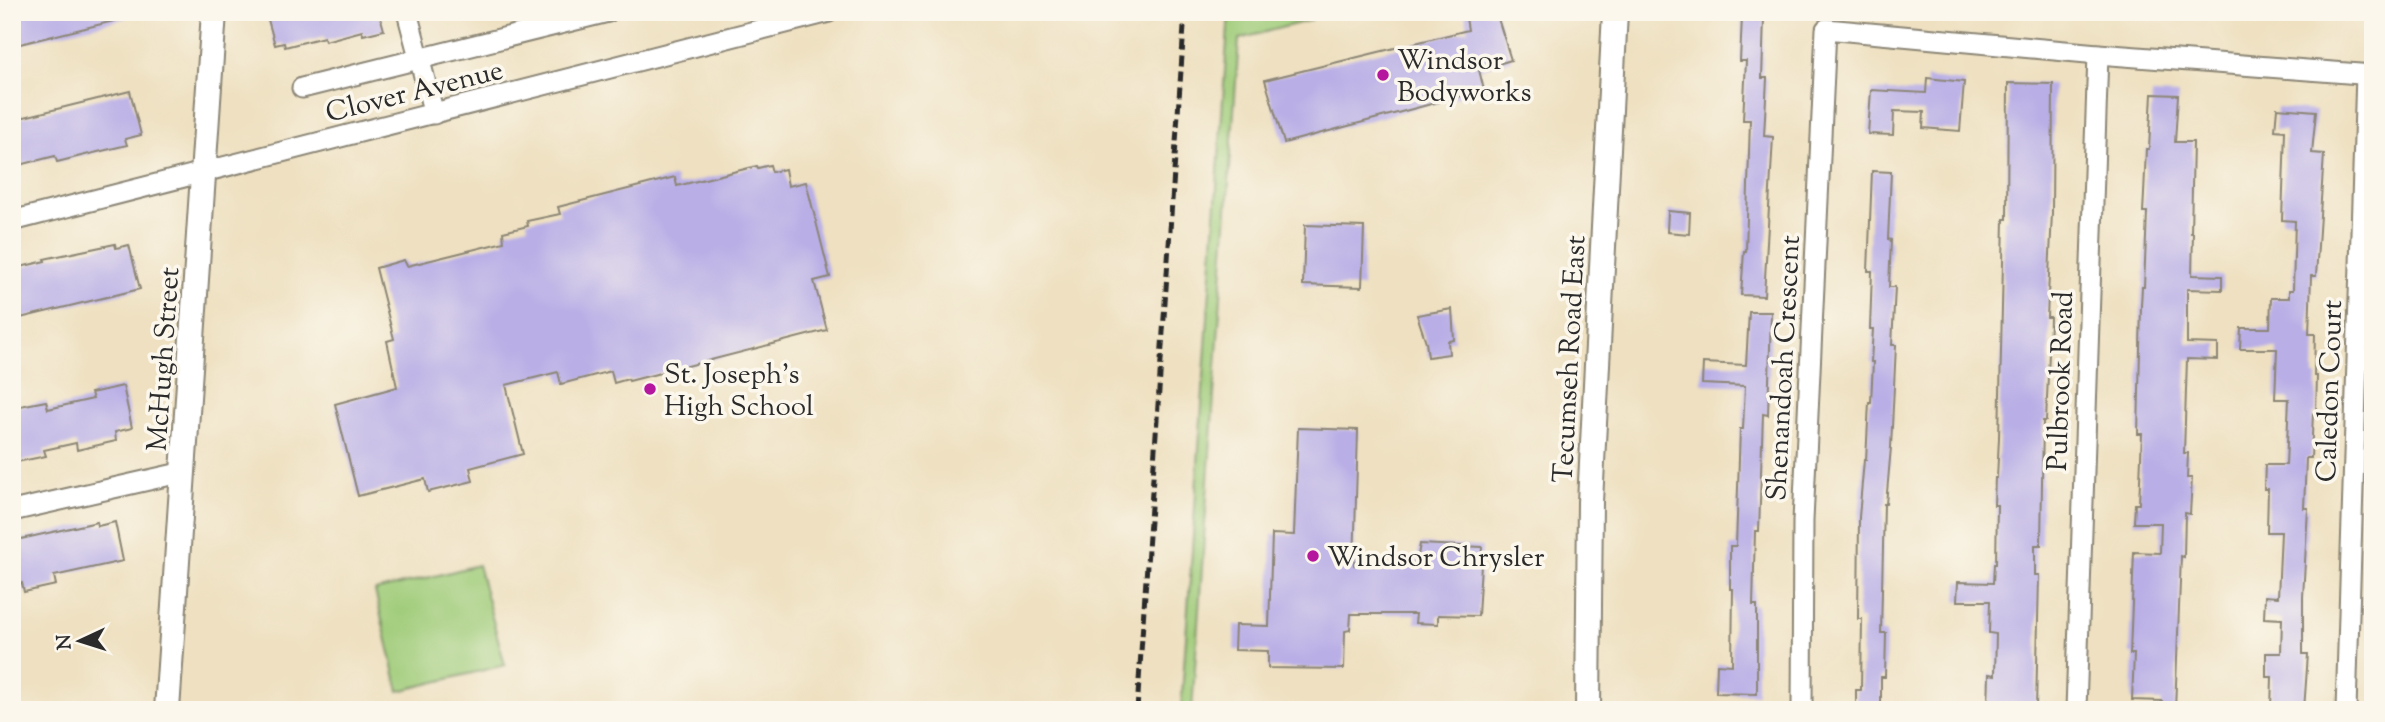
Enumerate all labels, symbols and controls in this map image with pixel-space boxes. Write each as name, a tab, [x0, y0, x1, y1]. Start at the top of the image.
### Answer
place label: Windsor Bodyworks	[1397, 42, 1532, 114]
street label: Clover Avenue	[322, 52, 508, 134]
marker: Windsor Bodyworks	[1375, 67, 1391, 83]
street label: Tecumseh Road East	[1545, 234, 1597, 484]
street label: Shenandoah Crescent	[1758, 234, 1812, 502]
street label: McHugh Street	[139, 265, 191, 453]
street label: Pulbrook Road	[2039, 290, 2085, 472]
street label: Caledon Court	[2308, 299, 2354, 483]
place label: St. Joseph's High School	[664, 356, 814, 428]
marker: St. Joseph's High School	[642, 381, 658, 397]
place label: Windsor Chrysler	[1327, 539, 1545, 579]
marker: Windsor Chrysler	[1305, 548, 1321, 564]
north arrow	[46, 606, 116, 676]
text: N	[52, 634, 80, 651]

